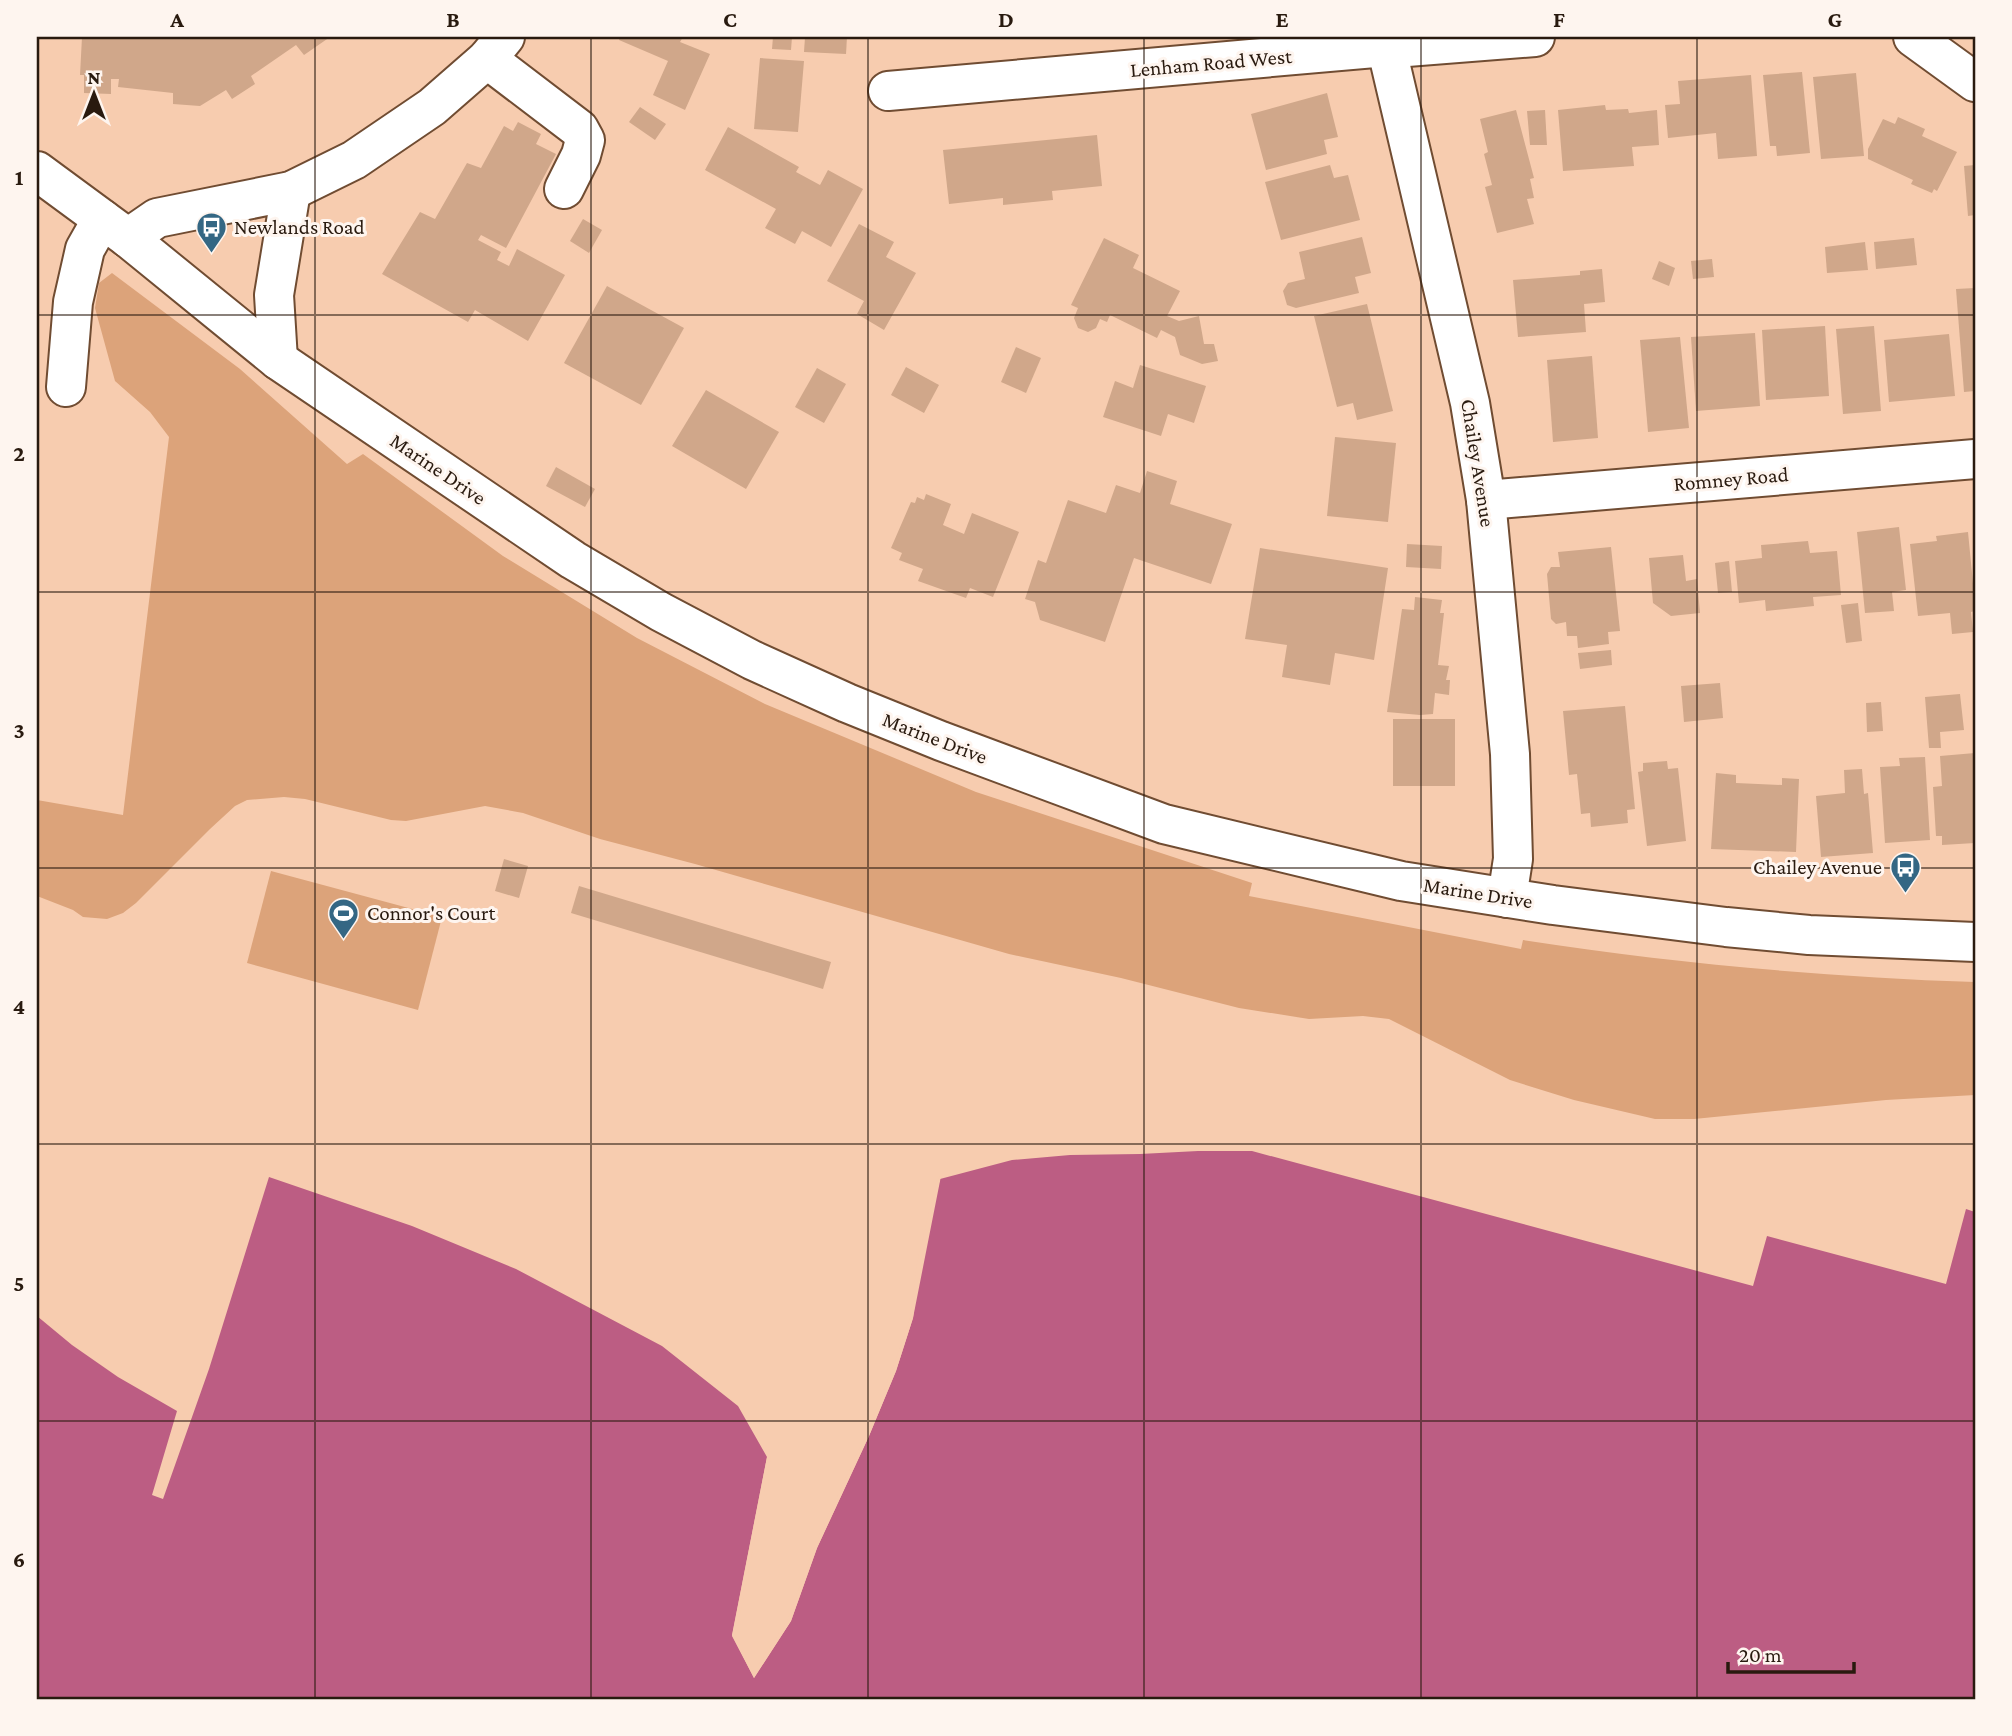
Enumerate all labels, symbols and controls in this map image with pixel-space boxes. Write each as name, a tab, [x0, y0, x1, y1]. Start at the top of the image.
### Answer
text: A	[169, 6, 184, 32]
text: B	[446, 6, 460, 32]
text: C	[723, 6, 737, 32]
text: D	[998, 6, 1014, 32]
text: E	[1275, 6, 1289, 32]
text: F	[1553, 6, 1565, 32]
text: G	[1828, 6, 1843, 32]
street label: Lenham Road West	[1129, 44, 1294, 82]
north arrow	[60, 60, 130, 130]
text: N	[88, 67, 101, 88]
text: 1	[15, 164, 24, 190]
bus stop icon: Newlands Road	[194, 210, 228, 254]
place label: Newlands Road	[234, 215, 365, 239]
street label: Chailey Avenue	[1456, 397, 1500, 529]
street label: Marine Drive	[386, 428, 490, 510]
text: 2	[13, 440, 25, 466]
street label: Romney Road	[1673, 462, 1789, 496]
street label: Marine Drive	[879, 707, 991, 769]
text: 3	[13, 717, 25, 743]
bus stop icon: Chailey Avenue	[1888, 850, 1922, 894]
place label: Chailey Avenue	[1753, 855, 1882, 879]
street label: Marine Drive	[1422, 873, 1534, 913]
sports icon: Connor's Court	[327, 896, 361, 940]
place label: Connor's Court	[367, 901, 496, 925]
text: 4	[13, 993, 25, 1019]
text: 5	[13, 1270, 25, 1296]
text: 6	[13, 1546, 25, 1572]
scale bar	[1728, 1631, 1854, 1675]
text: 20 m	[1739, 1643, 1782, 1667]

